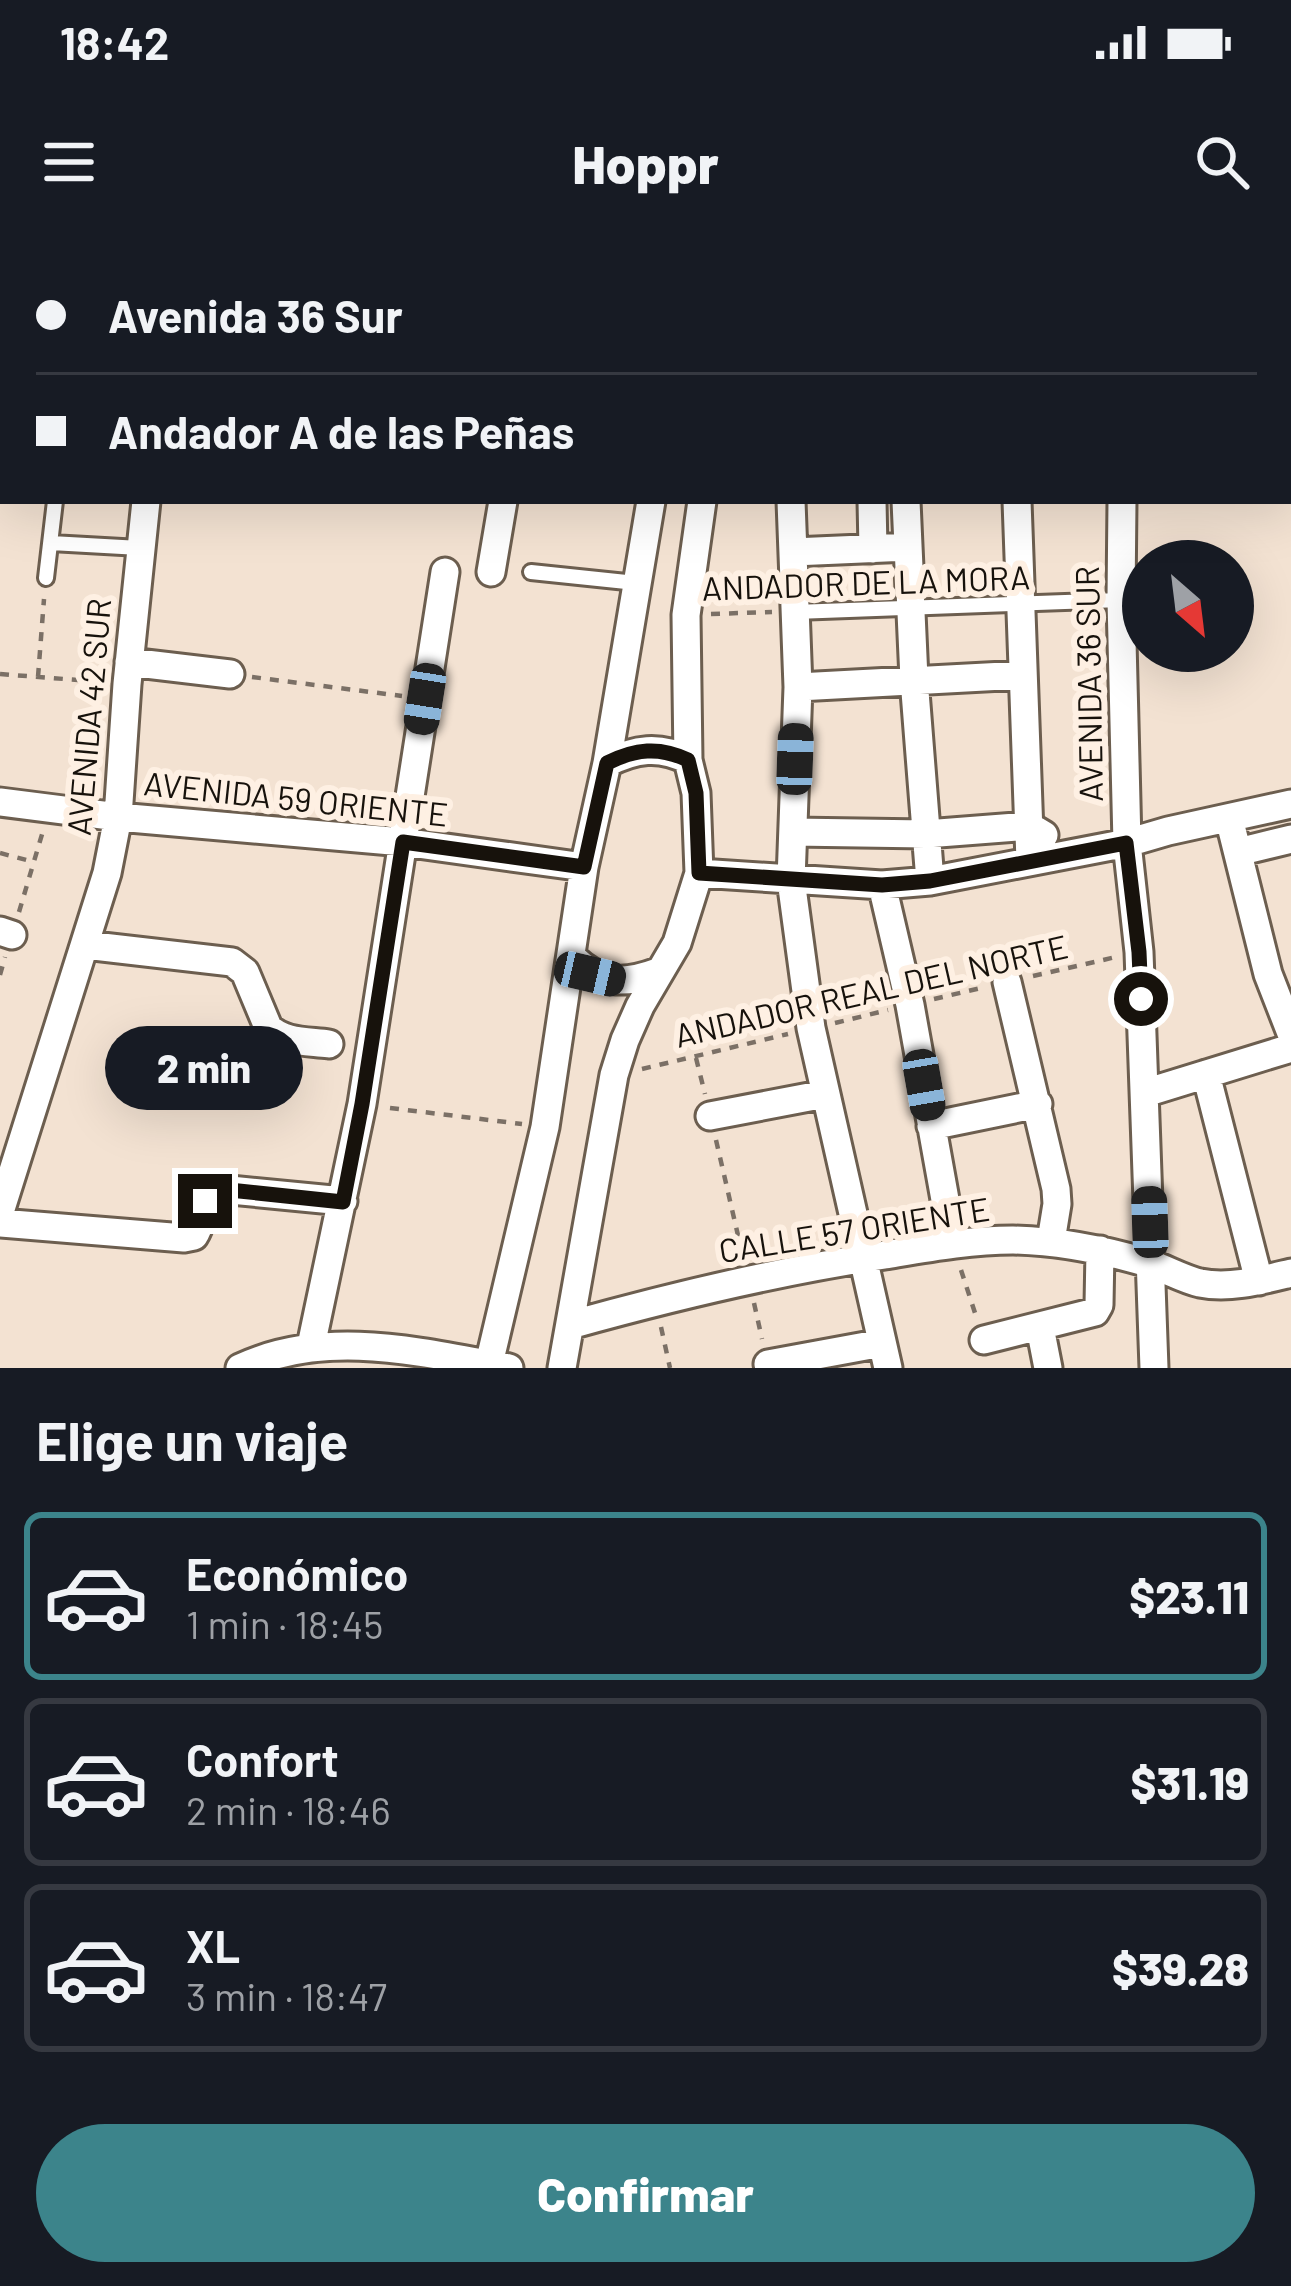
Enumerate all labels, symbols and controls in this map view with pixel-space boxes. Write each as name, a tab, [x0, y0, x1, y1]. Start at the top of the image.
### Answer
text: 18:42	[60, 15, 169, 69]
icon: menu	[36, 129, 102, 195]
icon: search	[1189, 129, 1255, 195]
text: Hoppr	[572, 130, 719, 195]
text: Avenida 36 Sur	[108, 288, 403, 342]
text: Andador A de las Peñas	[108, 404, 574, 458]
north arrow	[1122, 540, 1254, 672]
map controls	[1122, 540, 1254, 672]
street label: ANDADOR DE LA MORA	[701, 556, 1031, 608]
street label: AVENIDA 36 SUR	[1066, 566, 1110, 802]
street label: AVENIDA 42 SUR	[58, 597, 118, 837]
car	[402, 661, 448, 737]
car	[776, 722, 814, 796]
street label: AVENIDA 59 ORIENTE	[142, 762, 450, 834]
street label: ANDADOR REAL DEL NORTE	[671, 925, 1071, 1055]
car	[551, 948, 629, 1000]
route start	[1114, 972, 1168, 1026]
callout: 2 min	[106, 1027, 304, 1111]
text: 2 min	[157, 1044, 251, 1091]
car	[900, 1046, 948, 1124]
route end	[178, 1174, 232, 1228]
car	[1131, 1185, 1169, 1259]
street label: CALLE 57 ORIENTE	[716, 1188, 992, 1270]
text: Elige un viaje	[36, 1407, 348, 1472]
icon: car	[42, 1542, 150, 1650]
text: Económico	[186, 1546, 408, 1600]
text: $23.11	[1129, 1569, 1249, 1623]
text: 1 min · 18:45	[186, 1600, 383, 1647]
icon: car	[42, 1728, 150, 1836]
text: Confort	[186, 1732, 339, 1786]
text: $31.19	[1130, 1755, 1249, 1809]
text: 2 min · 18:46	[186, 1786, 390, 1833]
icon: car	[42, 1914, 150, 2022]
text: XL	[186, 1918, 240, 1972]
text: $39.28	[1112, 1941, 1249, 1995]
text: 3 min · 18:47	[186, 1972, 387, 2019]
button: Confirmar	[36, 2124, 1255, 2262]

